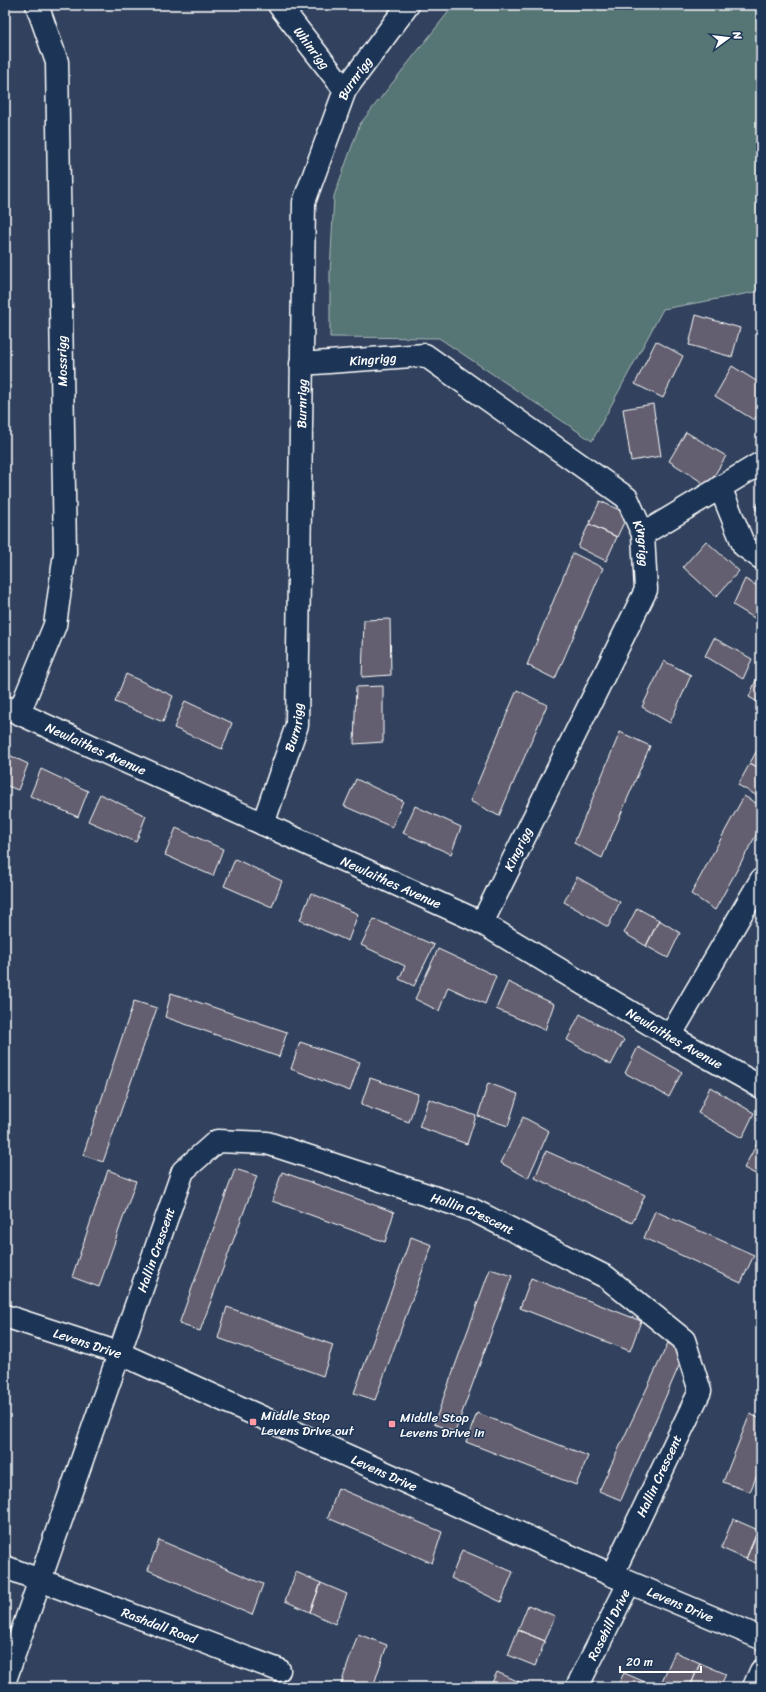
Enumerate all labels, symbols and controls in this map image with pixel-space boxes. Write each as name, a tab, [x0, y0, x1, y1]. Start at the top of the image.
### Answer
north arrow	[708, 18, 748, 58]
street label: Whinrigg	[288, 21, 337, 75]
text: N	[727, 28, 747, 42]
street label: Burnrigg	[331, 51, 378, 103]
street label: Mossrigg	[50, 335, 74, 387]
street label: Kingrigg	[348, 346, 398, 372]
street label: Burnrigg	[289, 378, 313, 429]
street label: Kingrigg	[626, 516, 656, 567]
street label: Burnrigg	[277, 702, 309, 755]
street label: Newlaithes Avenue	[42, 715, 151, 781]
street label: Kingrigg	[497, 822, 539, 875]
street label: Newlaithes Avenue	[337, 849, 446, 915]
street label: Newlaithes Avenue	[622, 1001, 728, 1075]
street label: Hallin Crescent	[428, 1186, 519, 1241]
street label: Hallin Crescent	[130, 1204, 181, 1295]
street label: Levens Drive	[51, 1321, 125, 1365]
place label: Middle Stop Levens Drive out	[261, 1404, 355, 1442]
place label: Middle Stop Levens Drive in	[400, 1406, 485, 1444]
marker: Middle Stop Levens Drive out	[248, 1417, 258, 1427]
marker: Middle Stop Levens Drive in	[387, 1419, 397, 1429]
street label: Hallin Crescent	[630, 1431, 688, 1521]
street label: Levens Drive	[348, 1448, 422, 1498]
street label: Levens Drive	[644, 1580, 718, 1628]
street label: Rosehill Drive	[581, 1584, 636, 1664]
street label: Rashdall Road	[118, 1600, 202, 1650]
scale bar	[620, 1648, 701, 1674]
text: 20 m	[626, 1651, 653, 1673]

